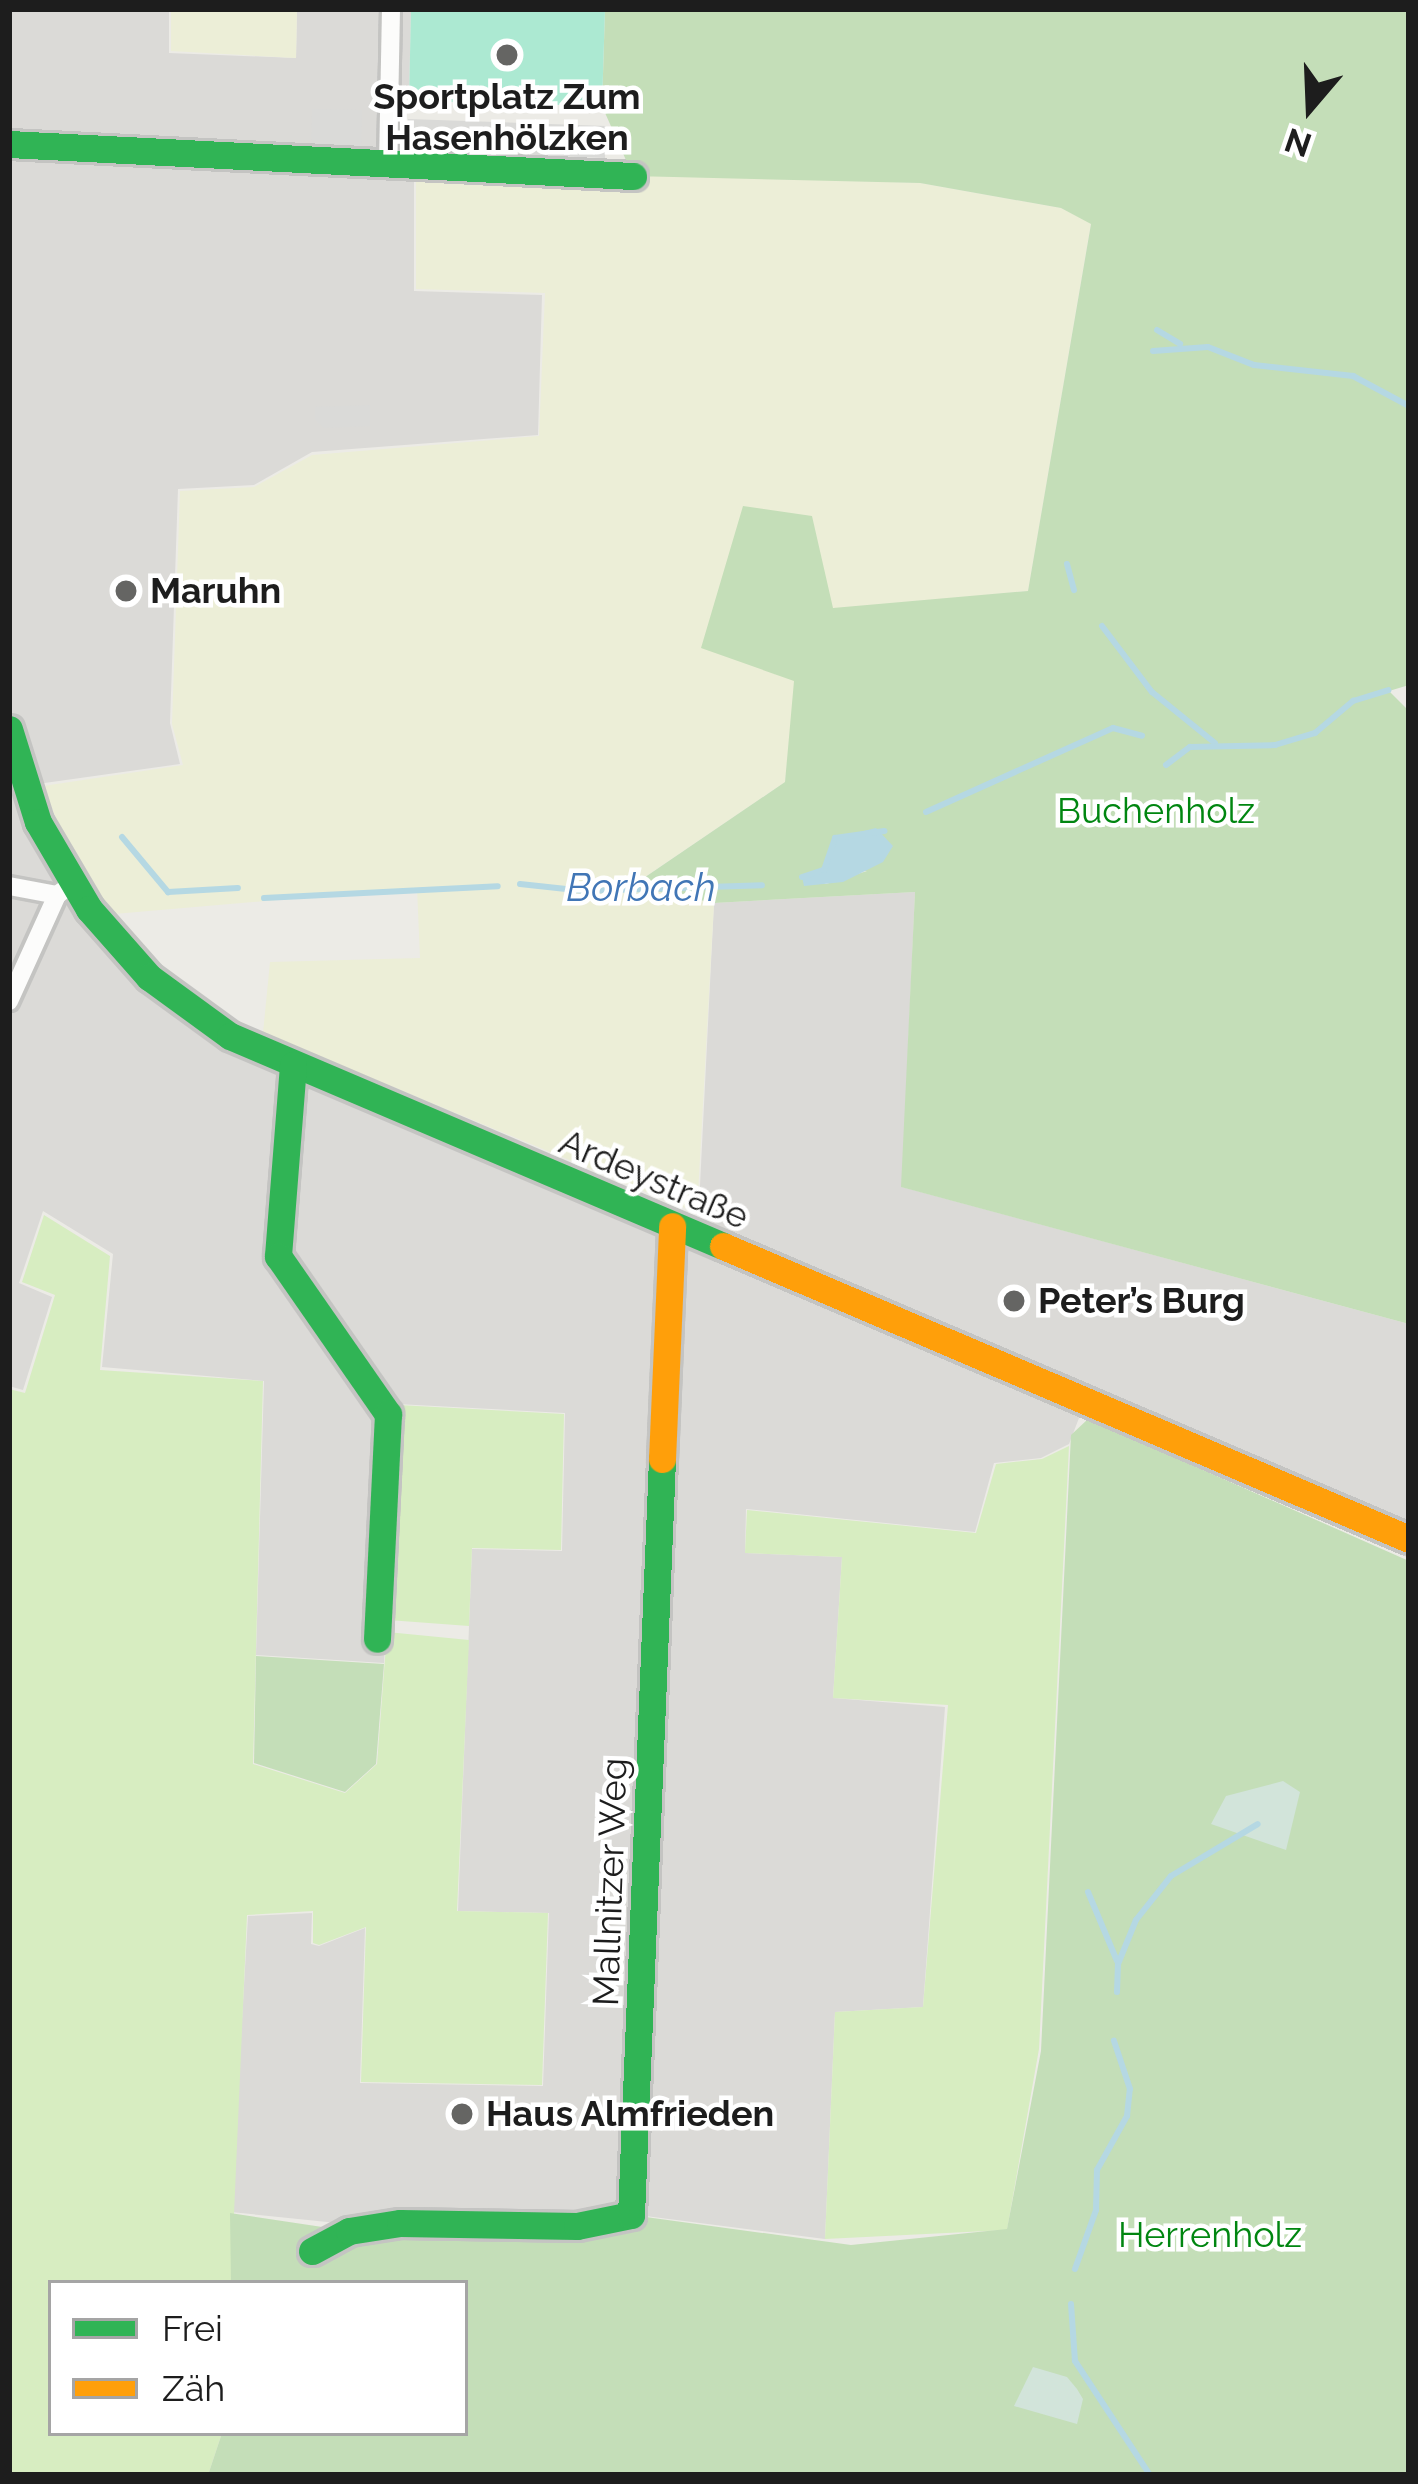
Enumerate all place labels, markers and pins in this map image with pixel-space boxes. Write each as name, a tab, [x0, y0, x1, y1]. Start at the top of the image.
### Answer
marker: Sportplatz Zum Hasenhölzken	[494, 42, 520, 68]
place label: Sportplatz Zum Hasenhölzken	[373, 74, 641, 159]
place label: Maruhn	[150, 569, 281, 613]
marker: Maruhn	[113, 578, 139, 604]
place label: Peter’s Burg	[1038, 1279, 1245, 1323]
marker: Peter’s Burg	[1001, 1288, 1027, 1314]
place label: Haus Almfrieden	[486, 2092, 775, 2136]
marker: Haus Almfrieden	[449, 2101, 475, 2127]

